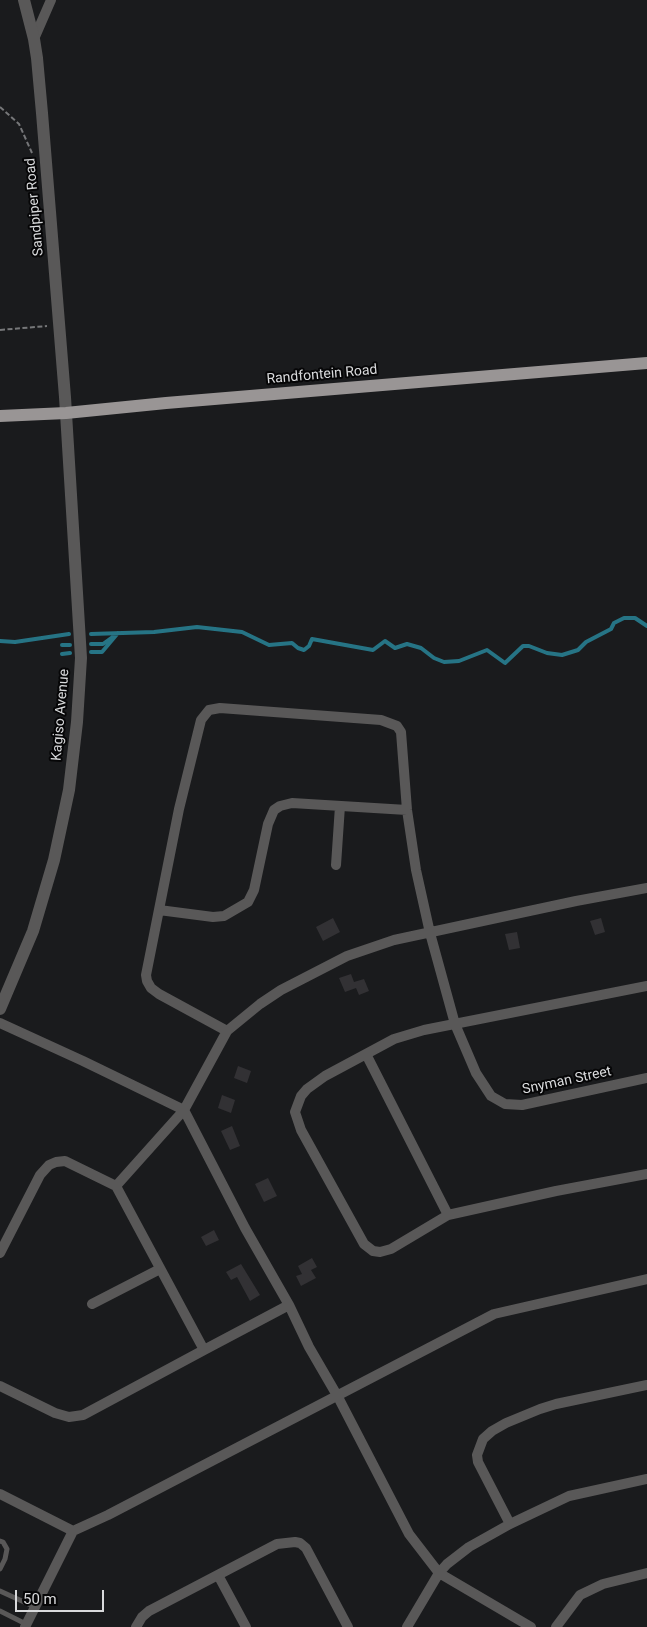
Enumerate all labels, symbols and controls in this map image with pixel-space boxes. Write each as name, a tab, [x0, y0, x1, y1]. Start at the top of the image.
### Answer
street label: Sandpiper Road	[22, 157, 48, 257]
street label: Randfontein Road	[266, 362, 378, 388]
street label: Kagiso Avenue	[49, 668, 73, 762]
street label: Snyman Street	[521, 1063, 613, 1099]
scale bar	[18, 1580, 106, 1612]
text: 50 m	[23, 1590, 57, 1608]

